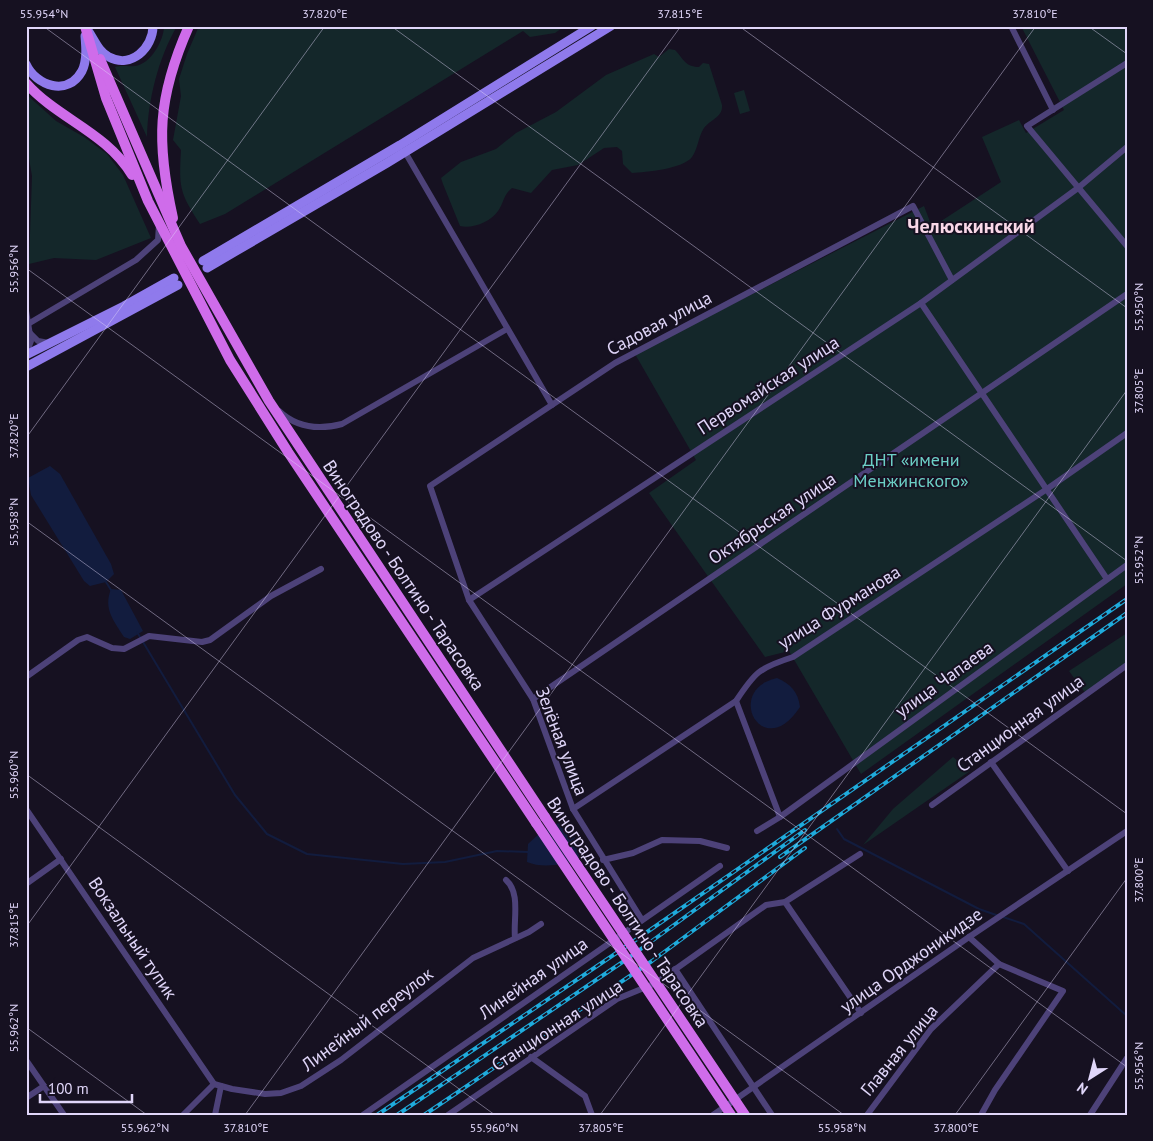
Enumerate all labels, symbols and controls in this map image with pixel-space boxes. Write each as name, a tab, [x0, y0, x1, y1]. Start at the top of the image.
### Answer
text: 55.954°N	[20, 6, 68, 21]
text: 37.820°E	[302, 6, 348, 21]
text: 37.815°E	[657, 6, 703, 21]
text: 37.810°E	[1012, 6, 1058, 21]
district label: Челюскинский	[907, 213, 1035, 239]
text: 55.956°N	[6, 245, 21, 293]
text: 55.950°N	[1131, 283, 1146, 331]
street label: Садовая улица	[603, 286, 715, 360]
street label: Первомайская улица	[693, 331, 843, 439]
text: 37.805°E	[1131, 368, 1146, 414]
text: 37.820°E	[6, 413, 21, 459]
park label: ДНТ «имени Менжинского»	[853, 448, 969, 492]
street label: Виноградово - Болтино - Тарасовка	[318, 455, 490, 695]
street label: Октябрьская улица	[704, 467, 840, 569]
text: 55.958°N	[6, 498, 21, 546]
text: 55.952°N	[1131, 536, 1146, 584]
street label: улица Фурманова	[773, 560, 905, 654]
street label: улица Чапаева	[890, 636, 998, 722]
street label: Станционная улица	[952, 669, 1088, 777]
street label: Зелёная улица	[531, 683, 593, 799]
text: 55.960°N	[6, 751, 21, 799]
street label: Виноградово - Болтино - Тарасовка	[542, 792, 714, 1032]
text: 37.800°E	[1131, 857, 1146, 903]
street label: Вокзальный тупик	[84, 873, 183, 1004]
text: 37.815°E	[6, 902, 21, 948]
street label: улица Орджоникидзе	[835, 902, 987, 1018]
street label: Линейная улица	[473, 932, 592, 1025]
street label: Линейный переулок	[296, 962, 438, 1077]
street label: Станционная улица	[487, 974, 627, 1076]
street label: Главная улица	[855, 1000, 943, 1100]
text: 55.962°N	[6, 1004, 21, 1052]
text: 55.956°N	[1131, 1042, 1146, 1090]
north arrow	[1066, 1054, 1116, 1104]
scale bar	[40, 1071, 132, 1103]
text: 100 m	[48, 1079, 89, 1098]
text: N	[1073, 1079, 1091, 1099]
text: 55.962°N	[121, 1120, 169, 1135]
text: 37.810°E	[223, 1120, 269, 1135]
text: 55.960°N	[470, 1120, 518, 1135]
text: 37.805°E	[578, 1120, 624, 1135]
text: 55.958°N	[818, 1120, 866, 1135]
text: 37.800°E	[933, 1120, 979, 1135]

